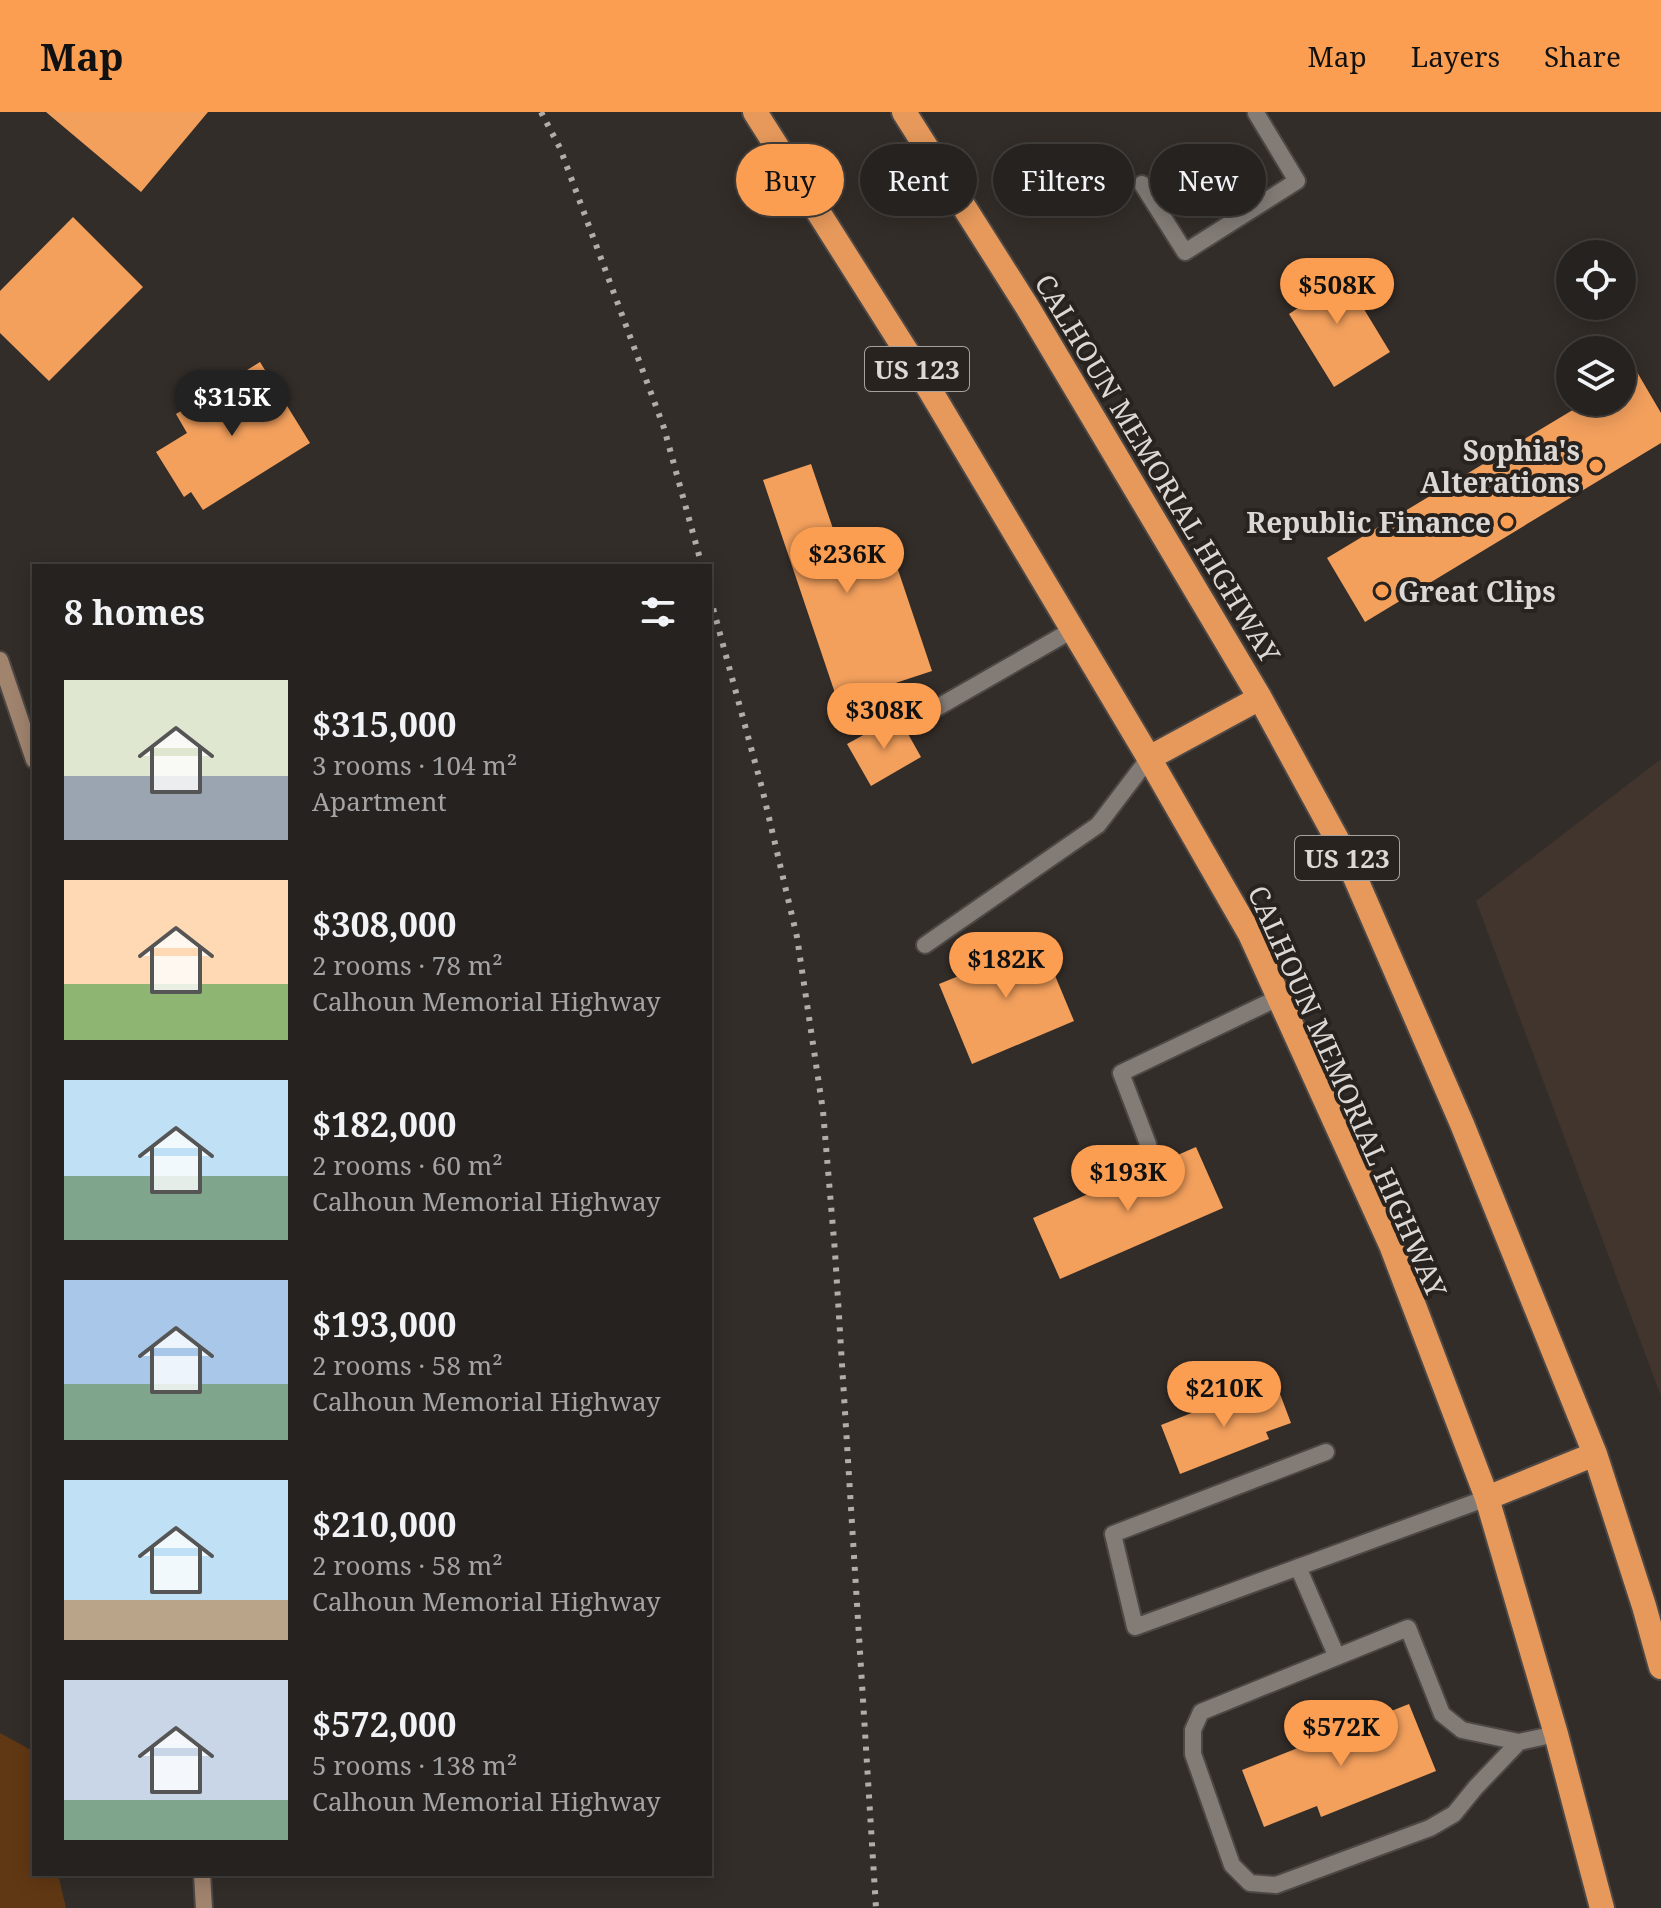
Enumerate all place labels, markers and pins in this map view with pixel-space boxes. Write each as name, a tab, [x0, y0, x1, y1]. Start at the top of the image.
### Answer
pin: $508K	[1281, 258, 1393, 326]
pin: $315K	[176, 370, 288, 438]
place label: Sophia's Alterations	[1420, 431, 1580, 501]
marker: Sophia's Alterations	[1587, 457, 1605, 475]
place label: Republic Finance	[1246, 503, 1491, 541]
marker: Republic Finance	[1498, 513, 1516, 531]
pin: $236K	[791, 527, 903, 595]
place label: Great Clips	[1398, 572, 1556, 610]
marker: Great Clips	[1373, 582, 1391, 600]
pin: $308K	[828, 683, 940, 751]
pin: $182K	[950, 932, 1062, 1000]
pin: $193K	[1072, 1145, 1184, 1213]
pin: $210K	[1168, 1361, 1280, 1429]
pin: $572K	[1285, 1700, 1397, 1768]

